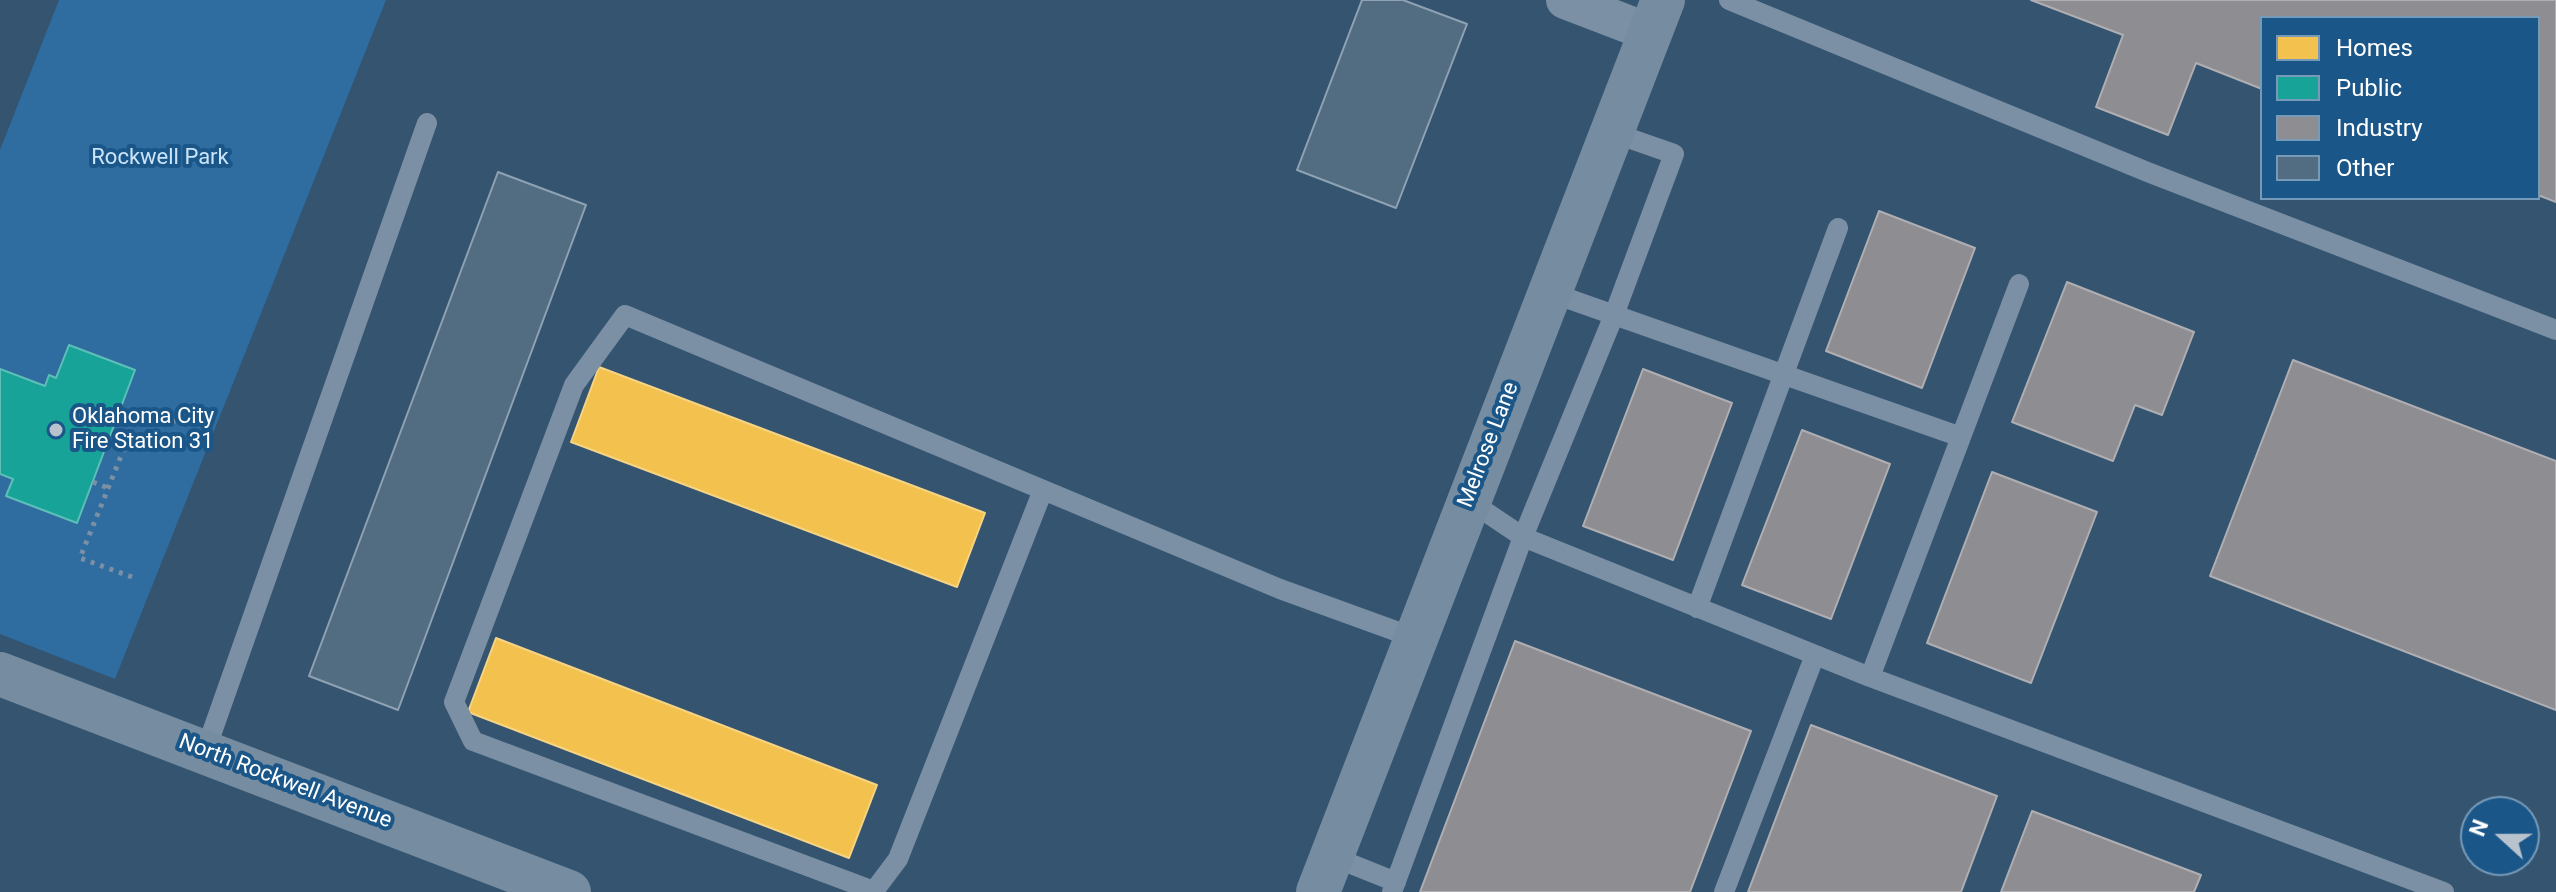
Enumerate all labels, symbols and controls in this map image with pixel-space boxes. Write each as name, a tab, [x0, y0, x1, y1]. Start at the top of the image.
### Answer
legend	[2260, 16, 2540, 200]
text: Homes	[2336, 34, 2413, 62]
text: Public	[2336, 74, 2402, 102]
text: Industry	[2336, 114, 2422, 142]
park label: Rockwell Park	[91, 145, 229, 171]
text: Other	[2336, 154, 2394, 182]
street label: Melrose Lane	[1453, 379, 1525, 511]
place label: Oklahoma City Fire Station 31	[72, 404, 214, 456]
marker: Oklahoma City Fire Station 31	[47, 421, 65, 439]
street label: North Rockwell Avenue	[175, 729, 395, 835]
north arrow	[2460, 796, 2540, 876]
text: N	[2465, 816, 2493, 840]

